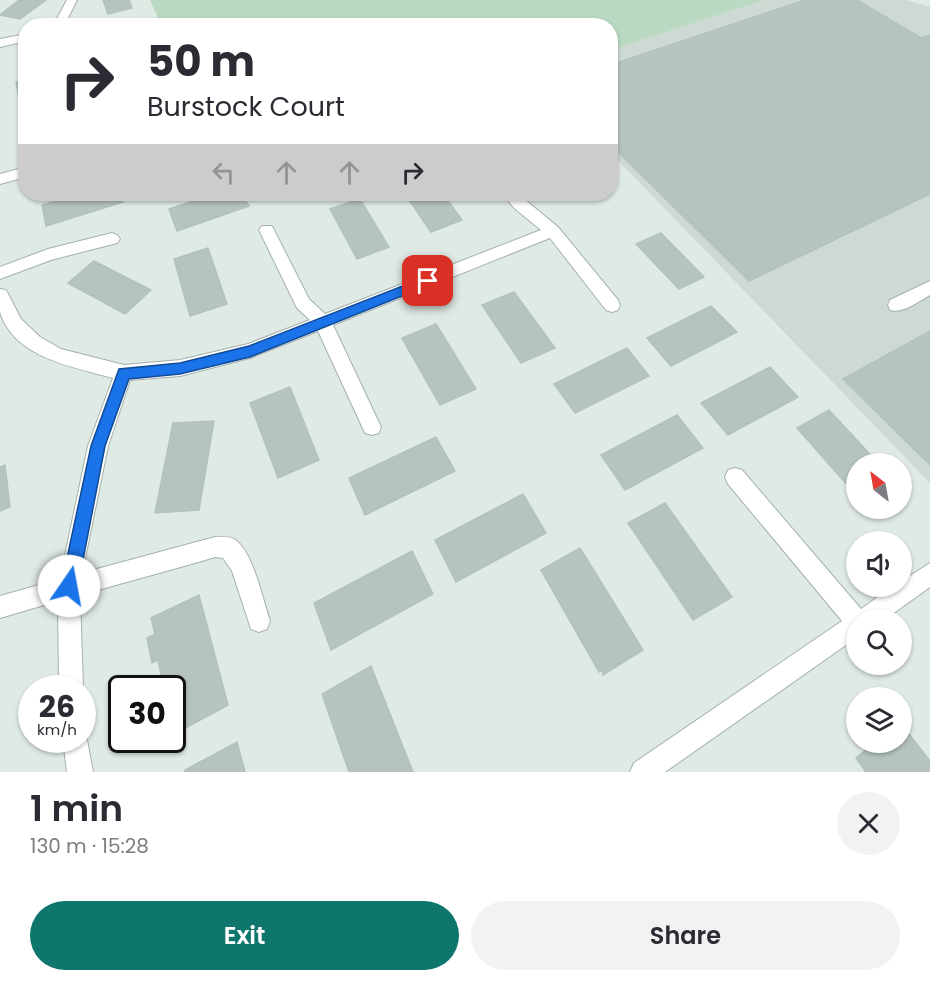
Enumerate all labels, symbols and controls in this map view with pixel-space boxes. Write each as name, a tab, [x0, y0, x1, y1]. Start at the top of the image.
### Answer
text: 50 m	[147, 32, 255, 91]
icon: right	[48, 42, 126, 120]
text: Burstock Court	[147, 88, 345, 125]
icon: left	[207, 156, 240, 189]
icon: ahead	[270, 156, 303, 189]
icon: ahead	[333, 156, 366, 189]
icon: right	[396, 156, 429, 189]
pin	[402, 255, 453, 306]
icon: arrive	[411, 264, 444, 297]
north arrow	[846, 453, 912, 519]
map controls	[846, 453, 912, 753]
button: sound	[846, 531, 912, 597]
position arrow	[37, 554, 101, 618]
button: search	[846, 609, 912, 675]
speed limit sign: 30	[108, 675, 186, 753]
text: 26	[39, 685, 75, 728]
button: layers	[846, 687, 912, 753]
text: km/h	[37, 719, 77, 740]
text: 1 min	[30, 783, 123, 834]
button: close	[837, 792, 900, 855]
text: 130 m · 15:28	[30, 832, 149, 860]
button: Exit	[30, 901, 459, 970]
button: Share	[471, 901, 900, 970]

